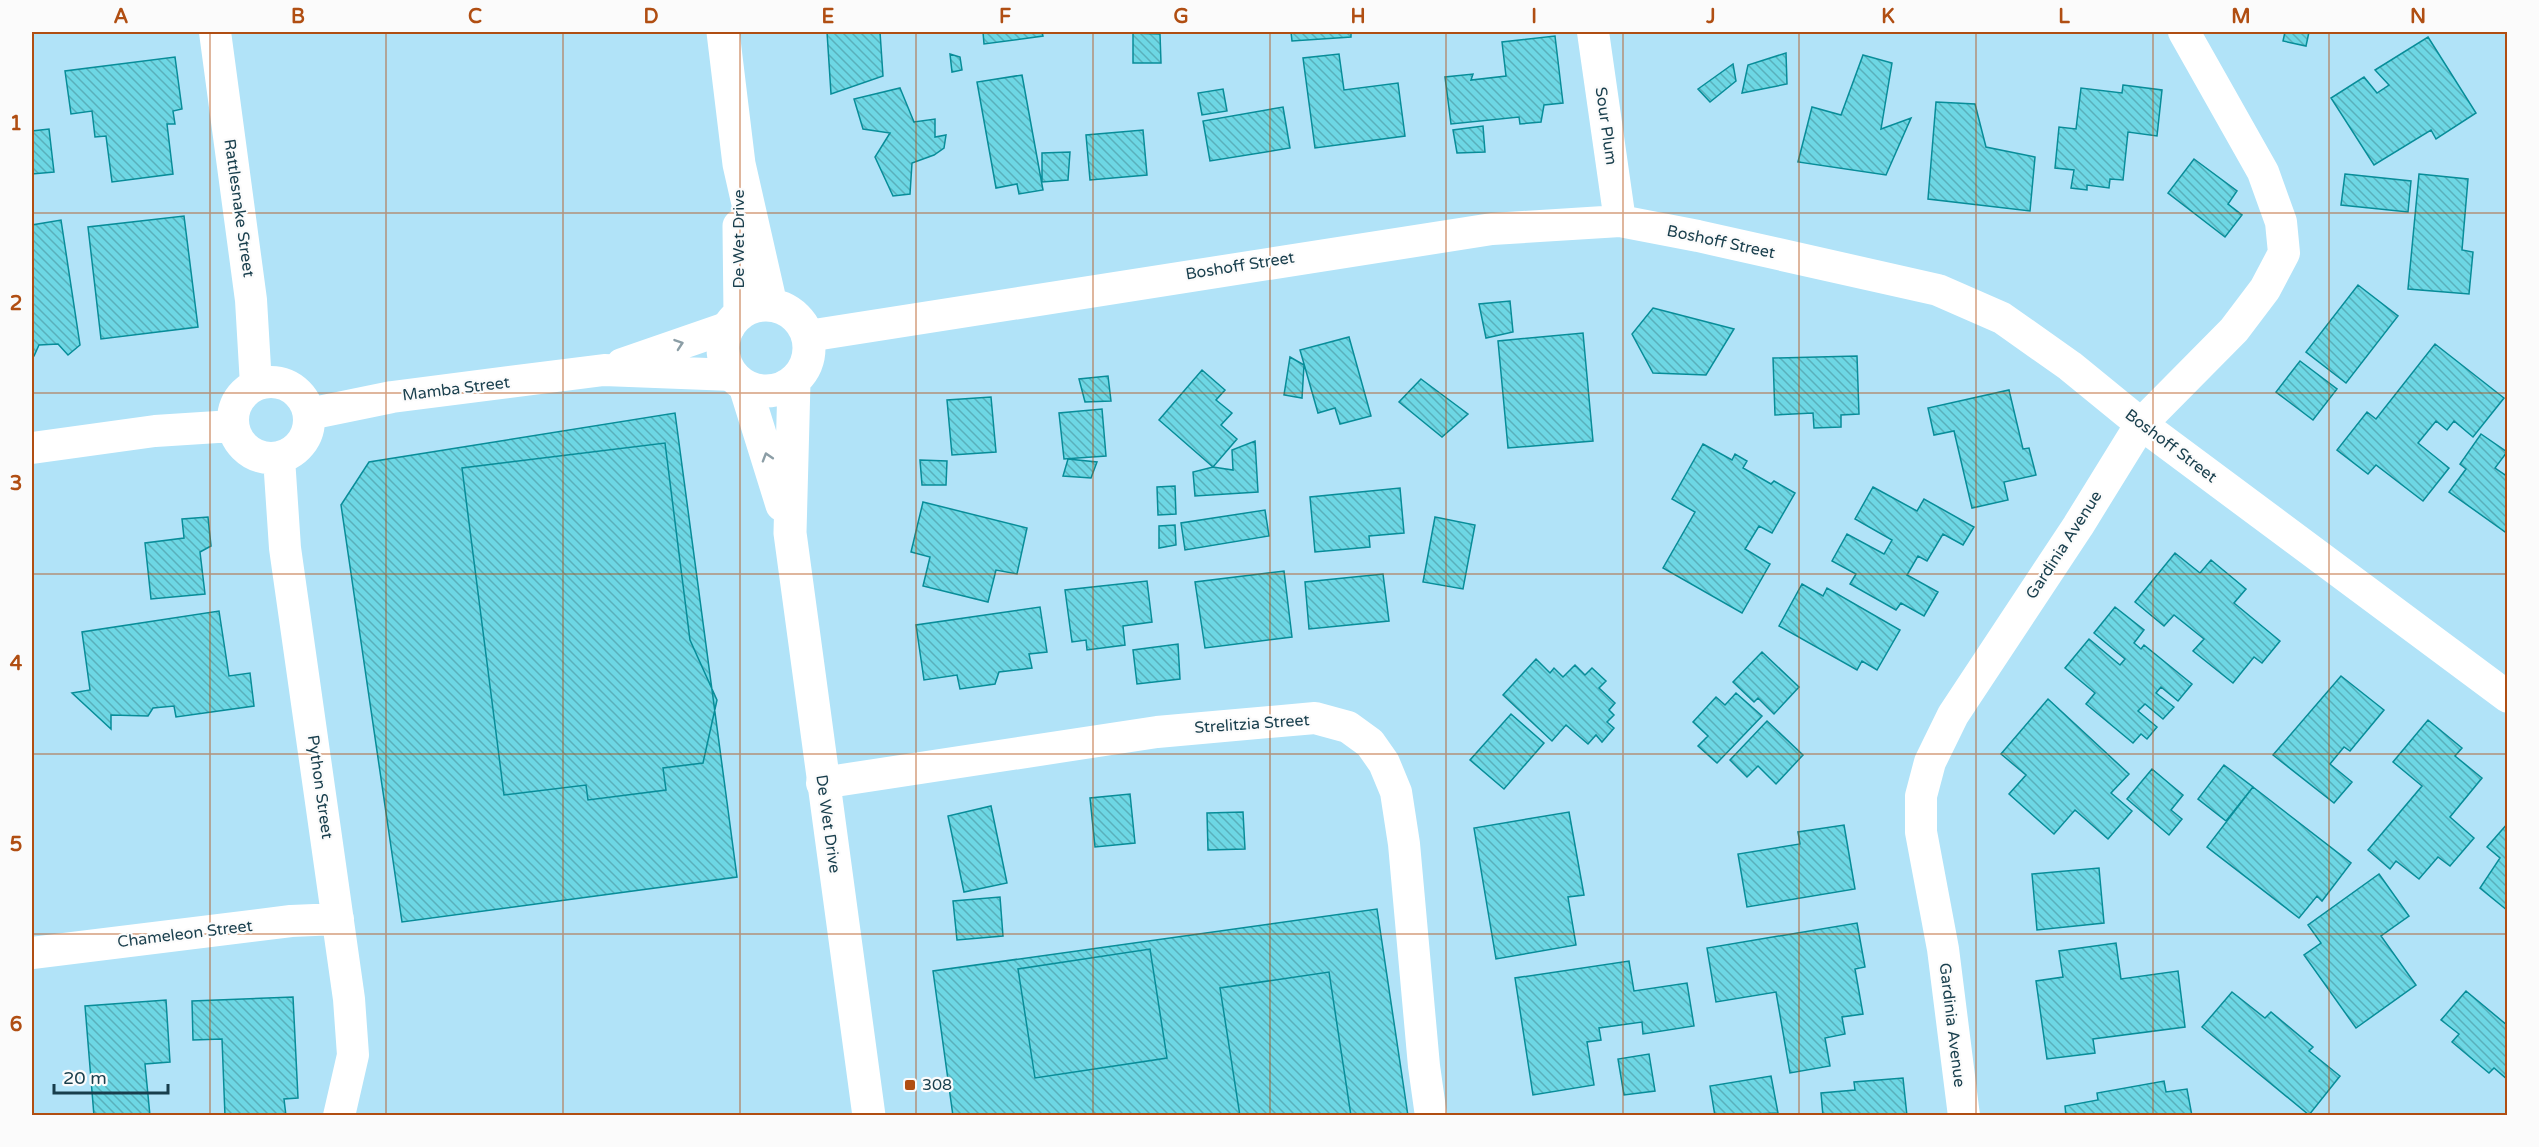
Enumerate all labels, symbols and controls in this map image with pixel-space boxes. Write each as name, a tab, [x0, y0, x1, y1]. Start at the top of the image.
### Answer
text: A	[114, 5, 129, 29]
text: B	[291, 5, 305, 29]
text: C	[468, 5, 482, 29]
text: D	[643, 5, 659, 29]
text: E	[822, 5, 835, 29]
text: F	[999, 5, 1011, 29]
text: G	[1173, 5, 1189, 29]
text: H	[1350, 5, 1366, 29]
text: I	[1531, 5, 1537, 29]
text: J	[1705, 5, 1716, 29]
text: K	[1881, 5, 1895, 29]
text: L	[2058, 5, 2070, 29]
text: M	[2231, 5, 2251, 29]
text: N	[2410, 5, 2426, 29]
street label: Sour Plum	[1591, 86, 1621, 166]
text: 1	[10, 112, 22, 136]
street label: Rattlesnake Street	[219, 138, 259, 278]
street label: De Wet Drive	[729, 189, 749, 289]
street label: Boshoff Street	[1665, 221, 1777, 263]
street label: Boshoff Street	[1184, 248, 1296, 284]
text: 2	[10, 292, 22, 316]
one-way arrow	[673, 338, 684, 351]
street label: Mamba Street	[401, 372, 511, 406]
street label: Boshoff Street	[2121, 405, 2221, 487]
one-way arrow	[762, 452, 774, 463]
text: 3	[10, 472, 22, 496]
street label: Gardinia Avenue	[2022, 487, 2106, 603]
text: 4	[10, 652, 23, 676]
street label: Strelitzia Street	[1194, 710, 1310, 738]
street label: Python Street	[303, 734, 337, 840]
street label: De Wet Drive	[811, 774, 845, 874]
text: 5	[10, 833, 22, 857]
street label: Chameleon Street	[116, 916, 254, 952]
street label: Gardinia Avenue	[1934, 962, 1970, 1088]
text: 6	[10, 1013, 22, 1037]
scale bar	[54, 1057, 168, 1095]
text: 20 m	[63, 1067, 107, 1089]
place label: 308	[922, 1075, 952, 1095]
marker: 308	[903, 1078, 917, 1092]

